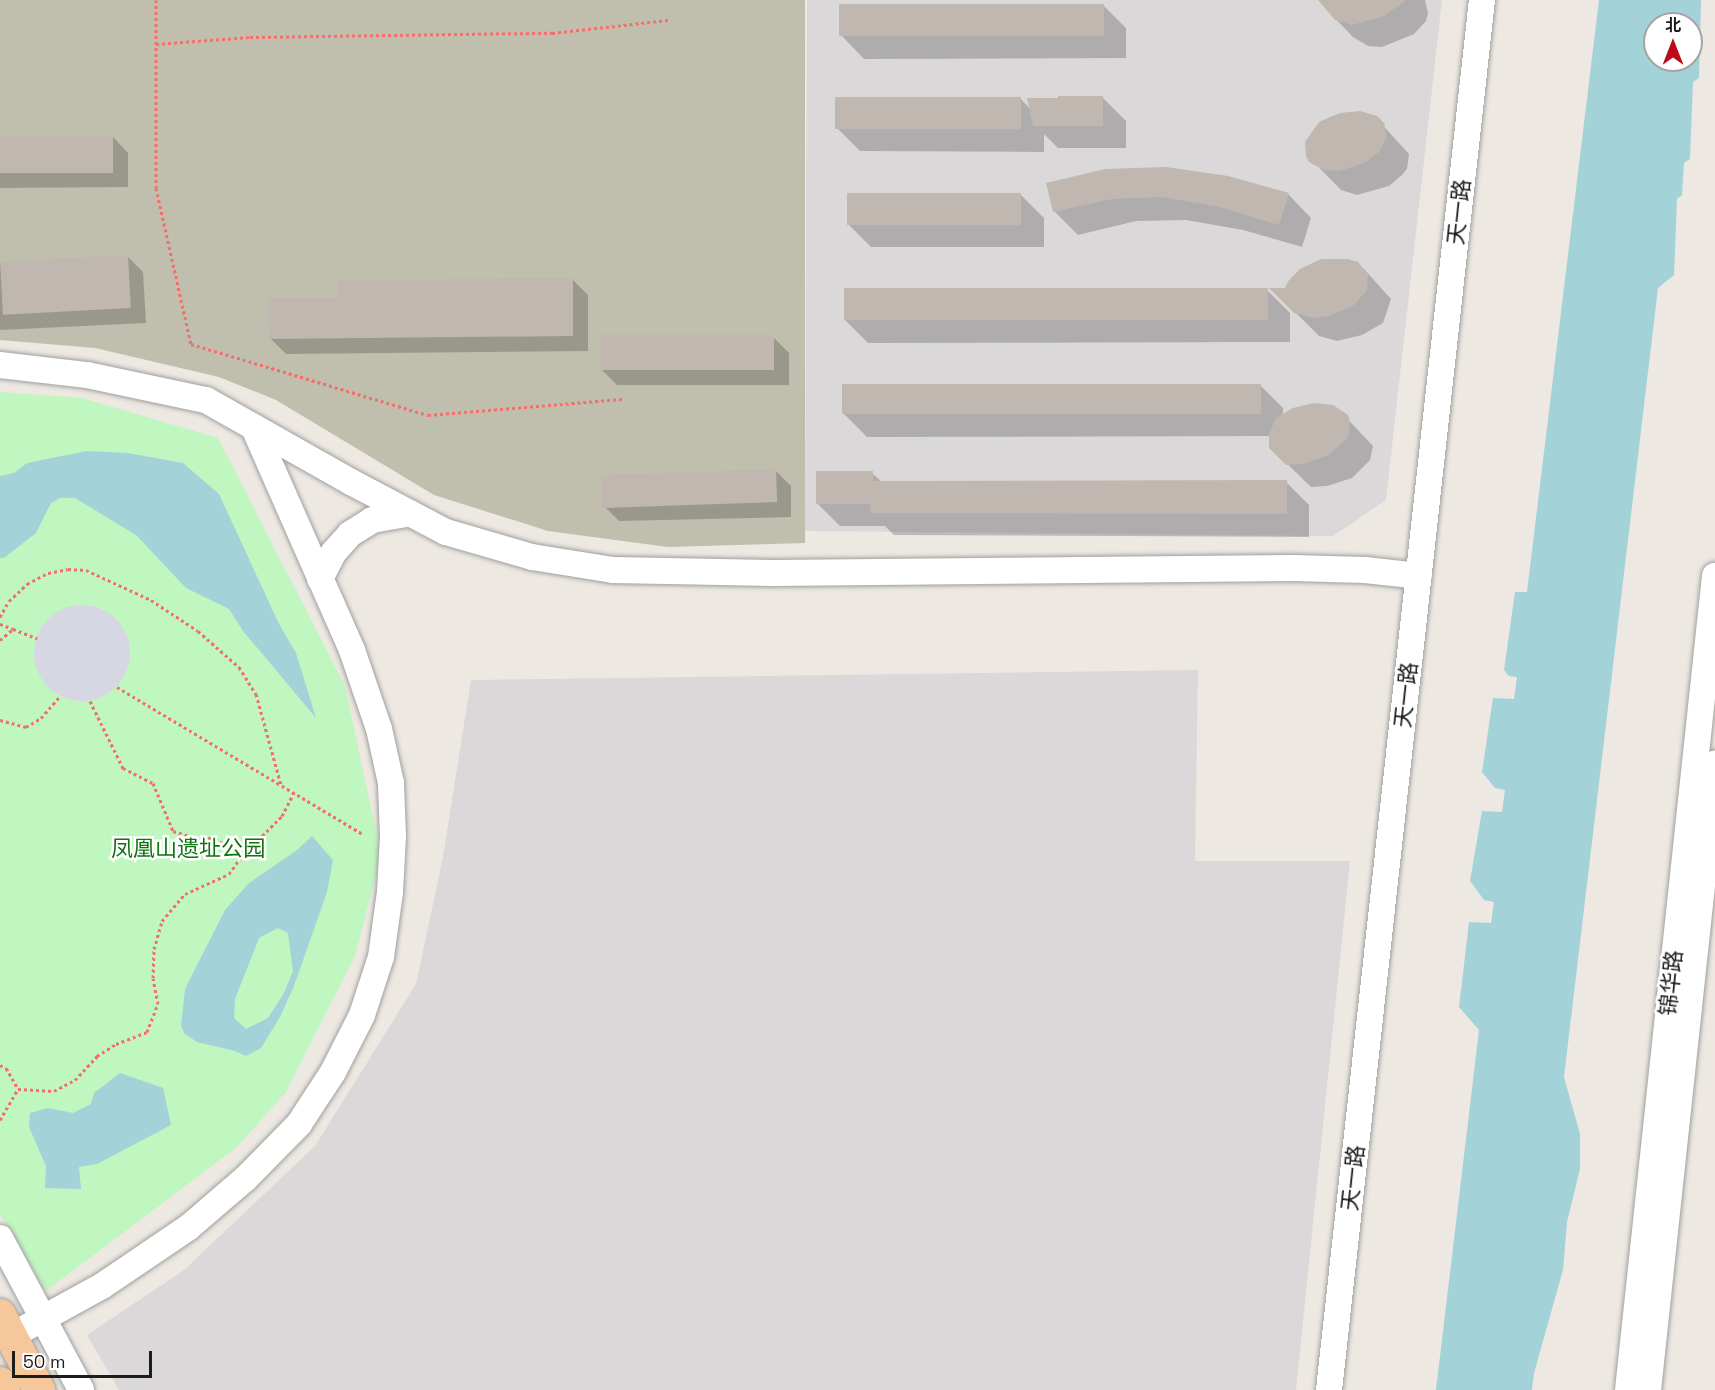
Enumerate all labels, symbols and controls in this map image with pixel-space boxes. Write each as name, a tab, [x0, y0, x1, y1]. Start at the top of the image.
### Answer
north arrow	[1643, 12, 1703, 72]
text: 北	[1665, 15, 1681, 36]
street label: 天一路	[1442, 178, 1476, 246]
street label: 天一路	[1389, 661, 1423, 729]
park label: 凤凰山遗址公园	[111, 836, 265, 862]
street label: 锦华路	[1654, 949, 1688, 1017]
street label: 天一路	[1336, 1144, 1370, 1212]
scale bar	[15, 1339, 154, 1377]
text: 50 m	[23, 1350, 65, 1373]

